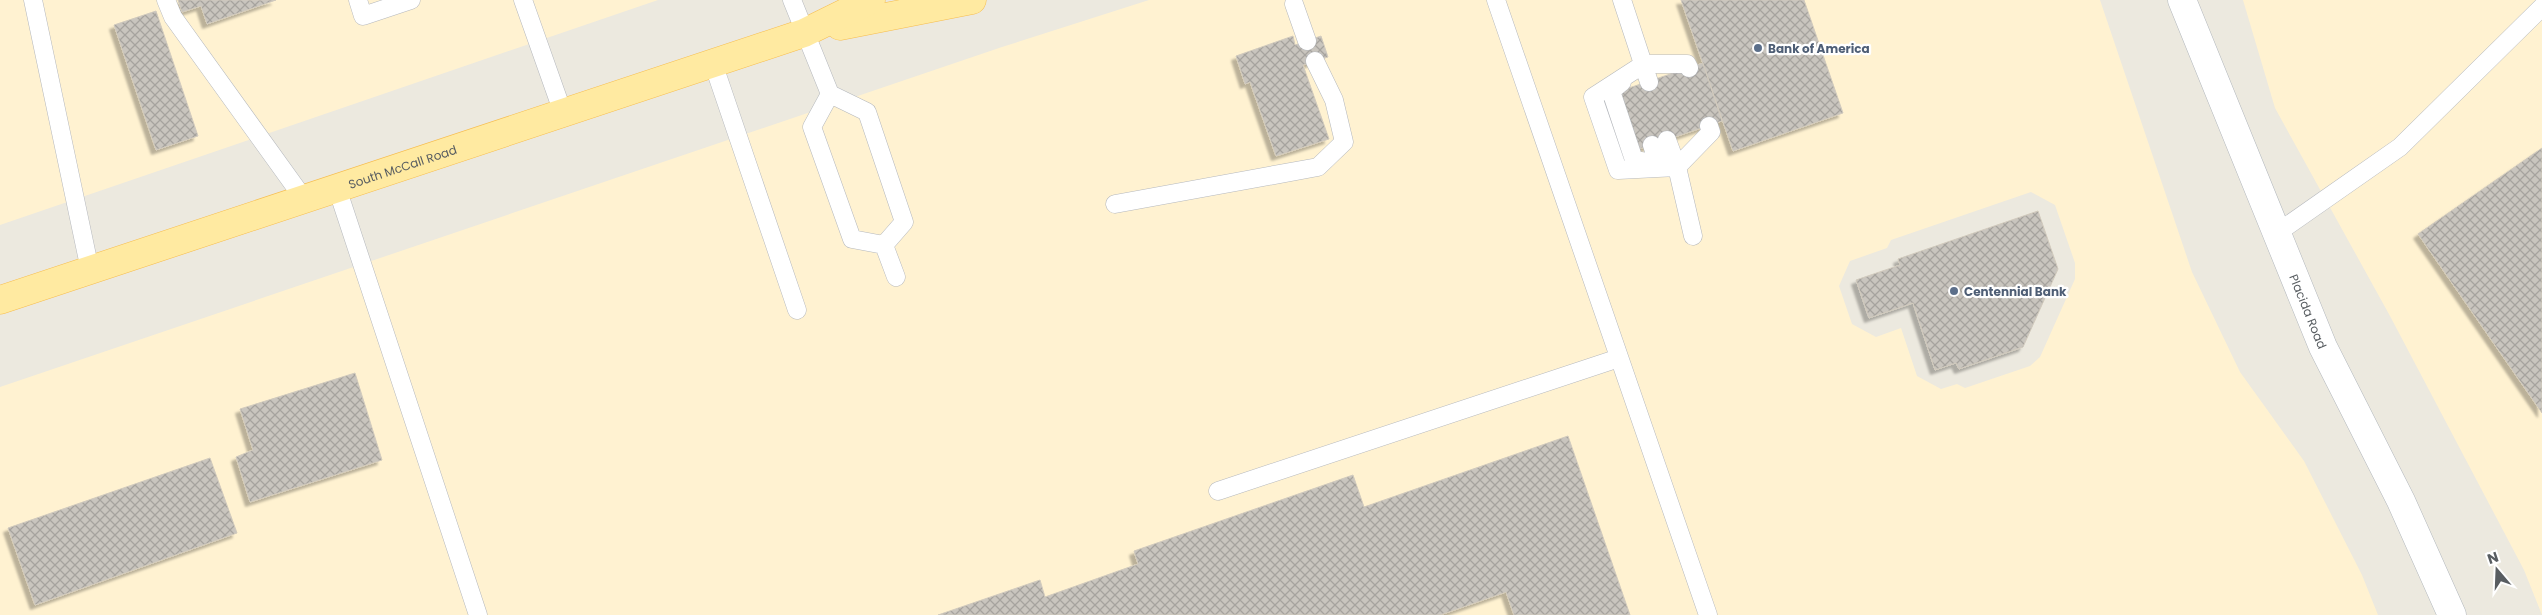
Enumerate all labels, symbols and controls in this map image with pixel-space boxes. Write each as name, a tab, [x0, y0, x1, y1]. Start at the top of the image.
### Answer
place label: Bank of America	[1768, 40, 1870, 57]
marker: Bank of America	[1752, 42, 1764, 54]
street label: South McCall Road	[346, 140, 459, 192]
street label: Placida Road	[2286, 271, 2331, 351]
place label: Centennial Bank	[1964, 283, 2067, 300]
marker: Centennial Bank	[1948, 285, 1960, 297]
north arrow	[2472, 545, 2522, 595]
text: N	[2485, 547, 2501, 569]

